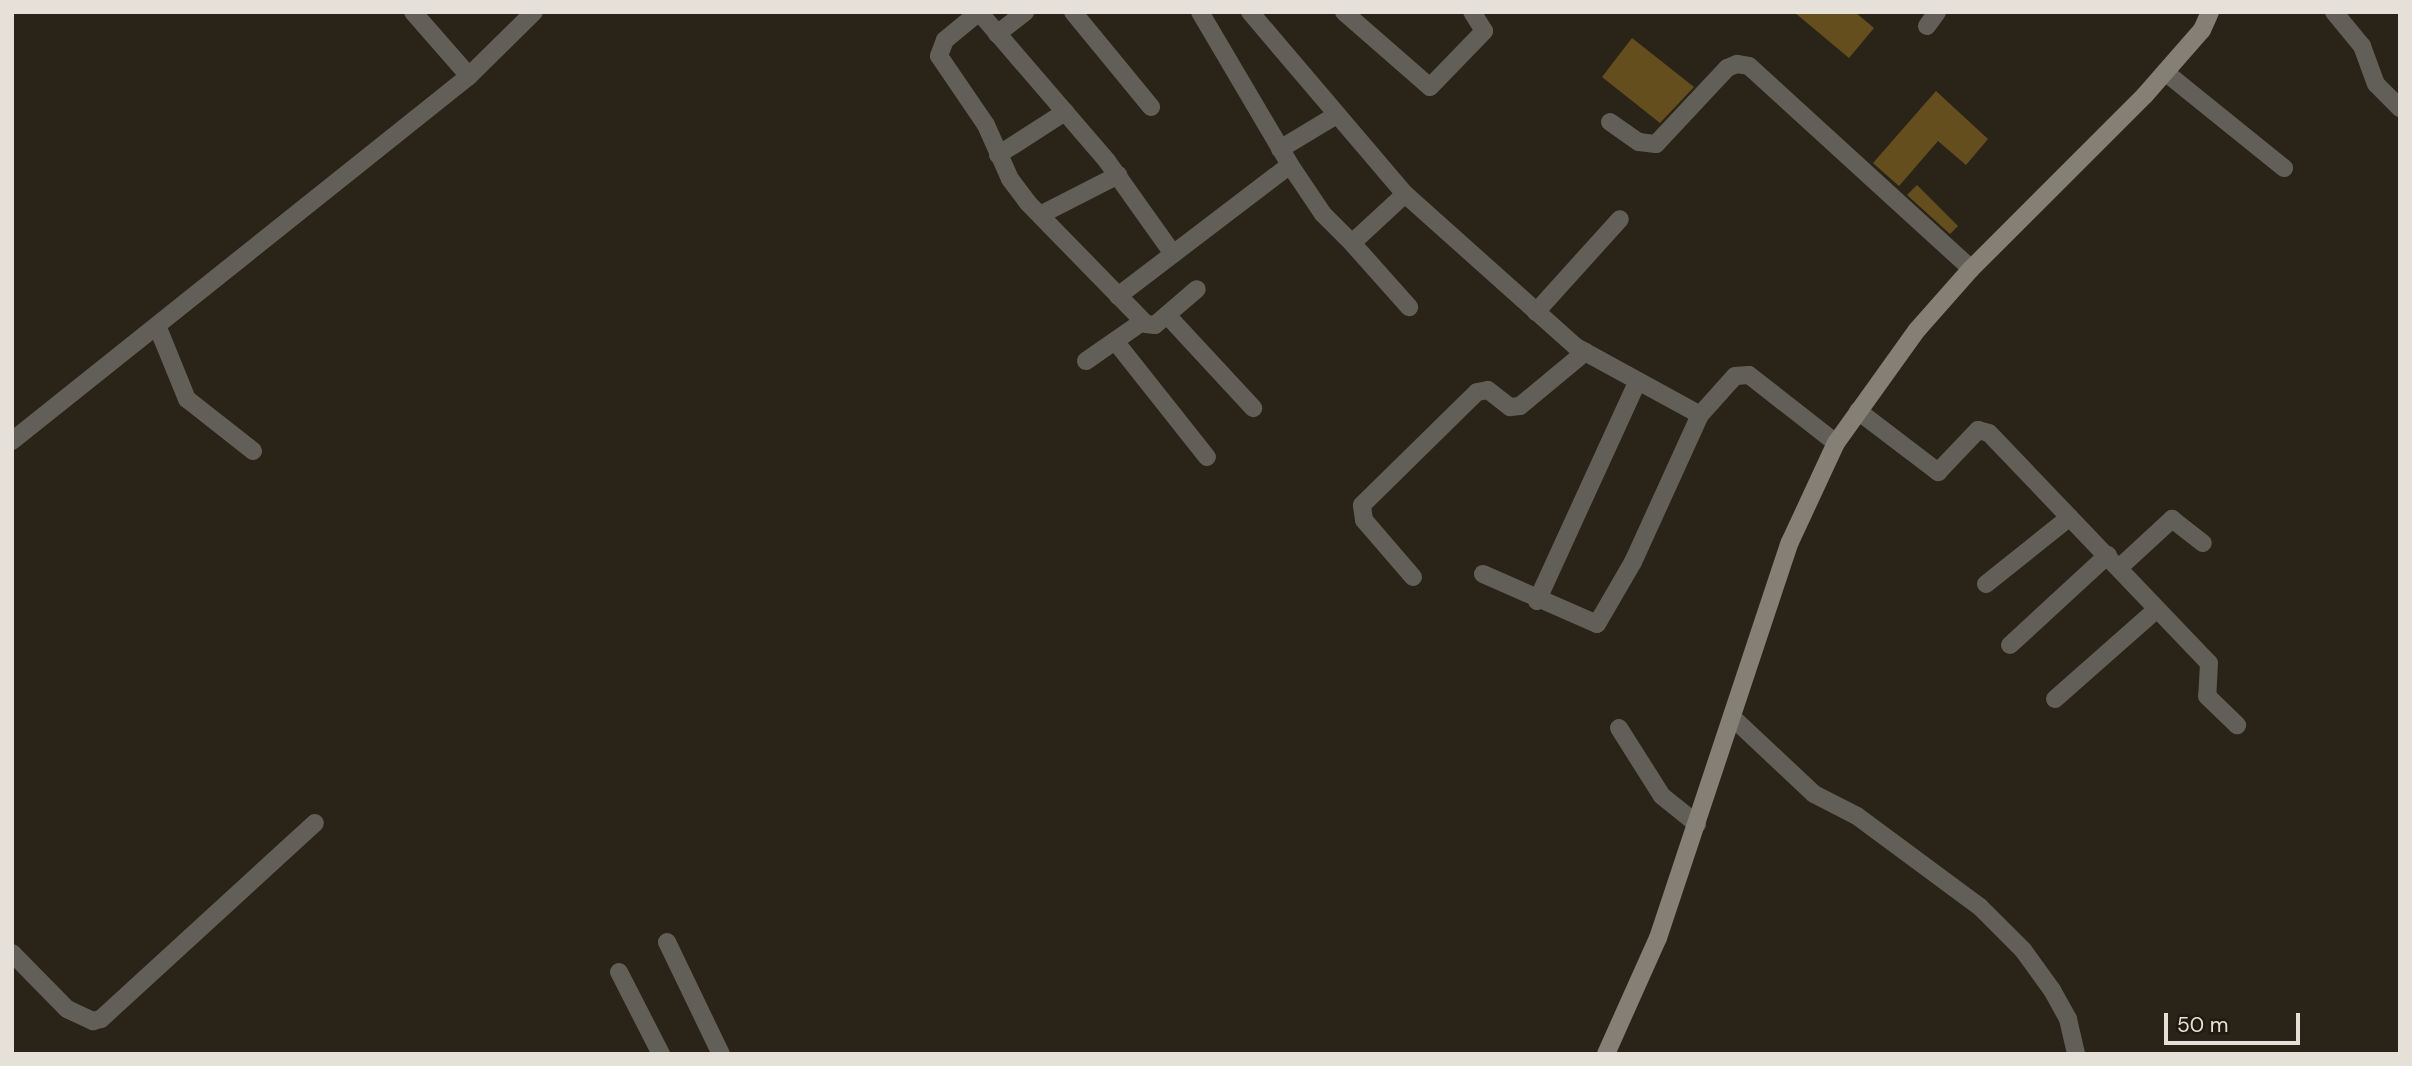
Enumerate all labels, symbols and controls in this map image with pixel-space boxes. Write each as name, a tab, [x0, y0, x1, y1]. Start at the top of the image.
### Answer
scale bar	[2167, 1000, 2304, 1044]
text: 50 m	[2177, 1011, 2228, 1039]

